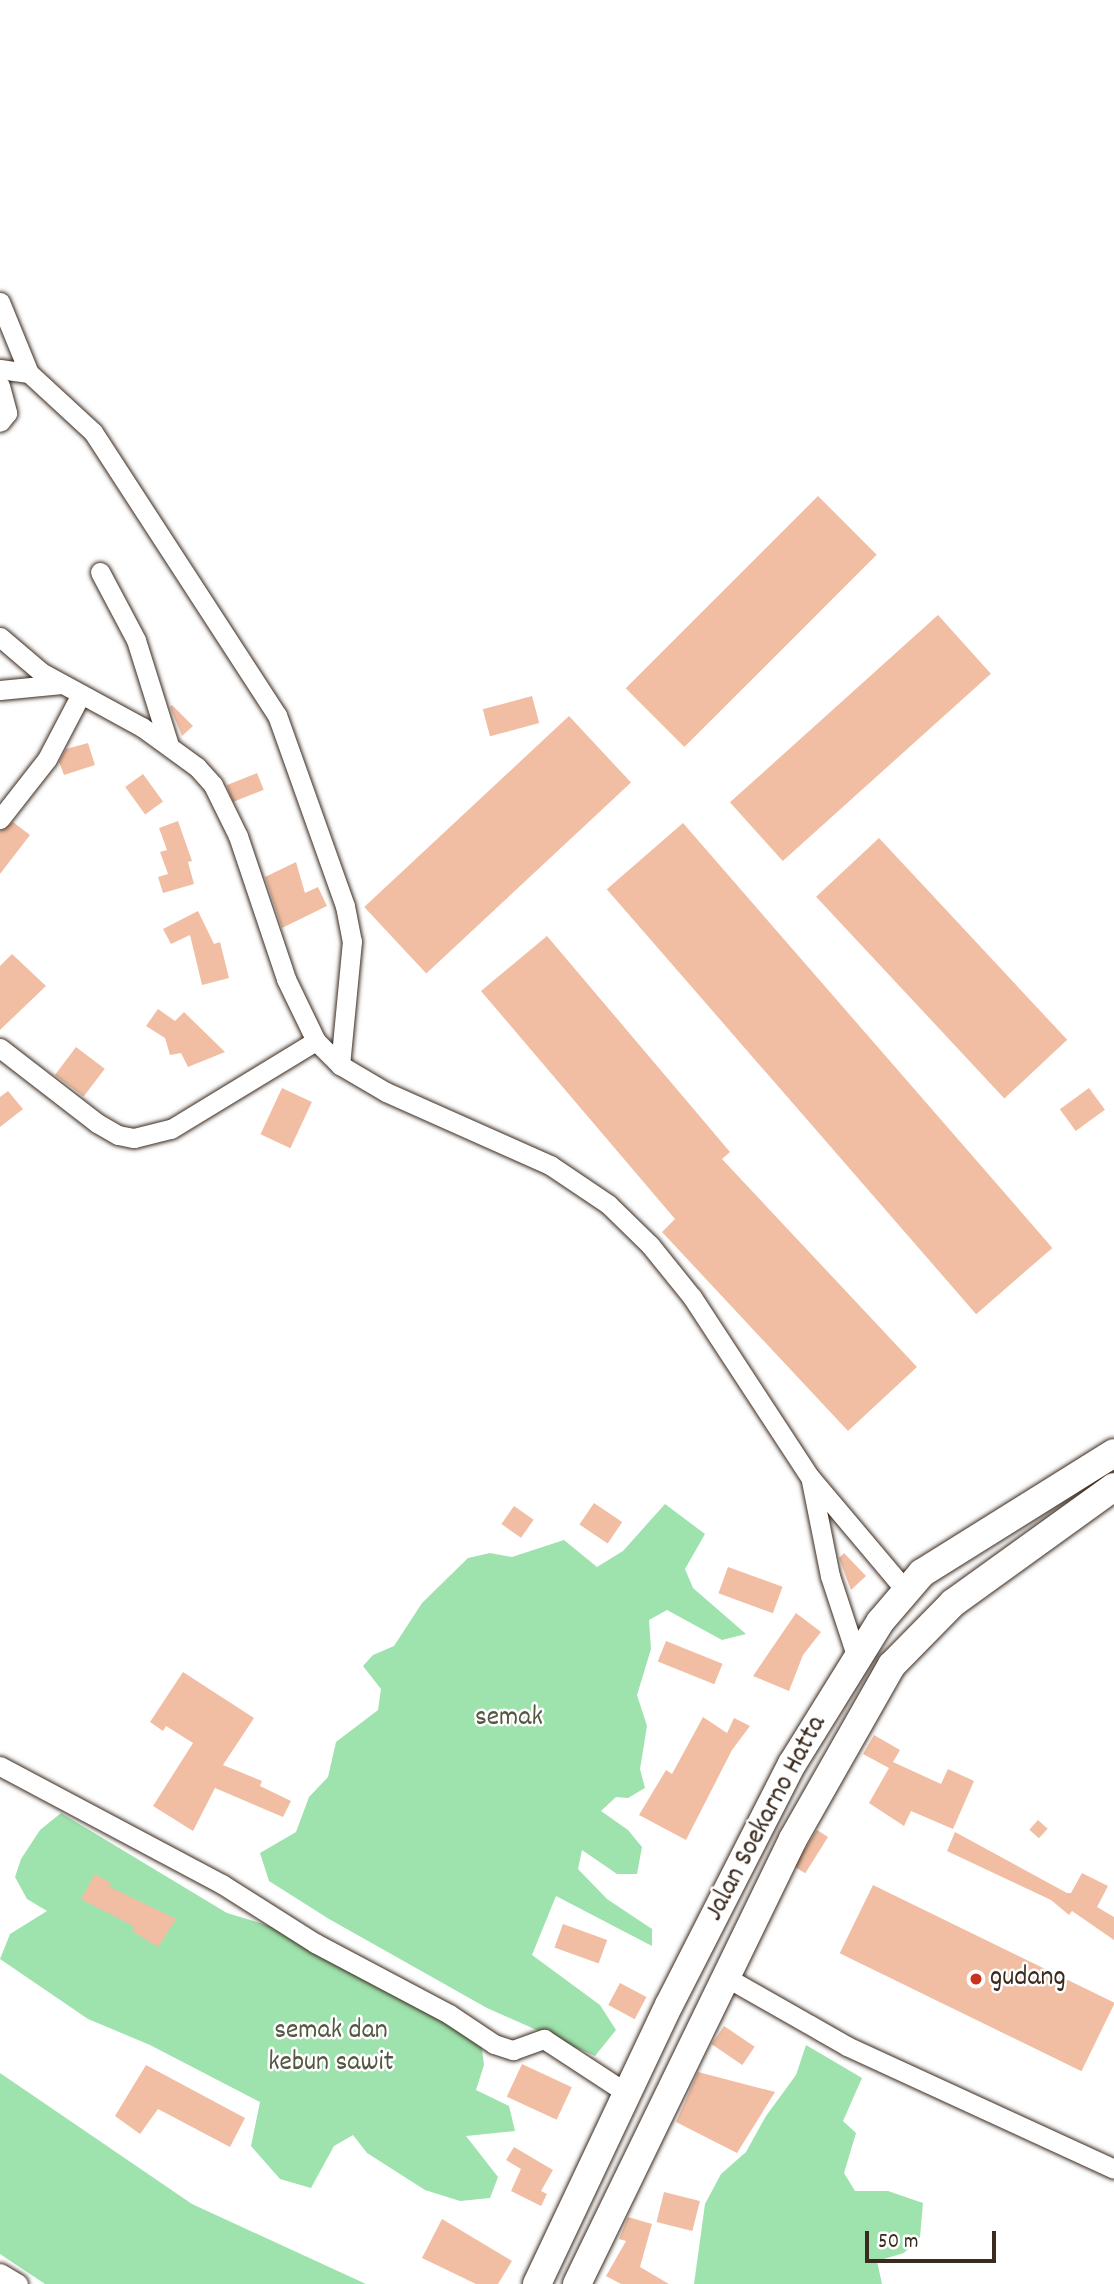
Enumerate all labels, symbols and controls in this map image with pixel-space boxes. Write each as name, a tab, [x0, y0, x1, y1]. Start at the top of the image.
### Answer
park label: semak	[475, 1702, 543, 1736]
street label: Jalan Soekarno Hatta	[699, 1711, 835, 1927]
place label: gudang	[990, 1962, 1066, 1996]
marker: gudang	[968, 1971, 984, 1987]
park label: semak dan kebun sawit	[268, 2015, 394, 2081]
scale bar	[869, 2218, 1000, 2262]
text: 50 m	[878, 2228, 918, 2258]

